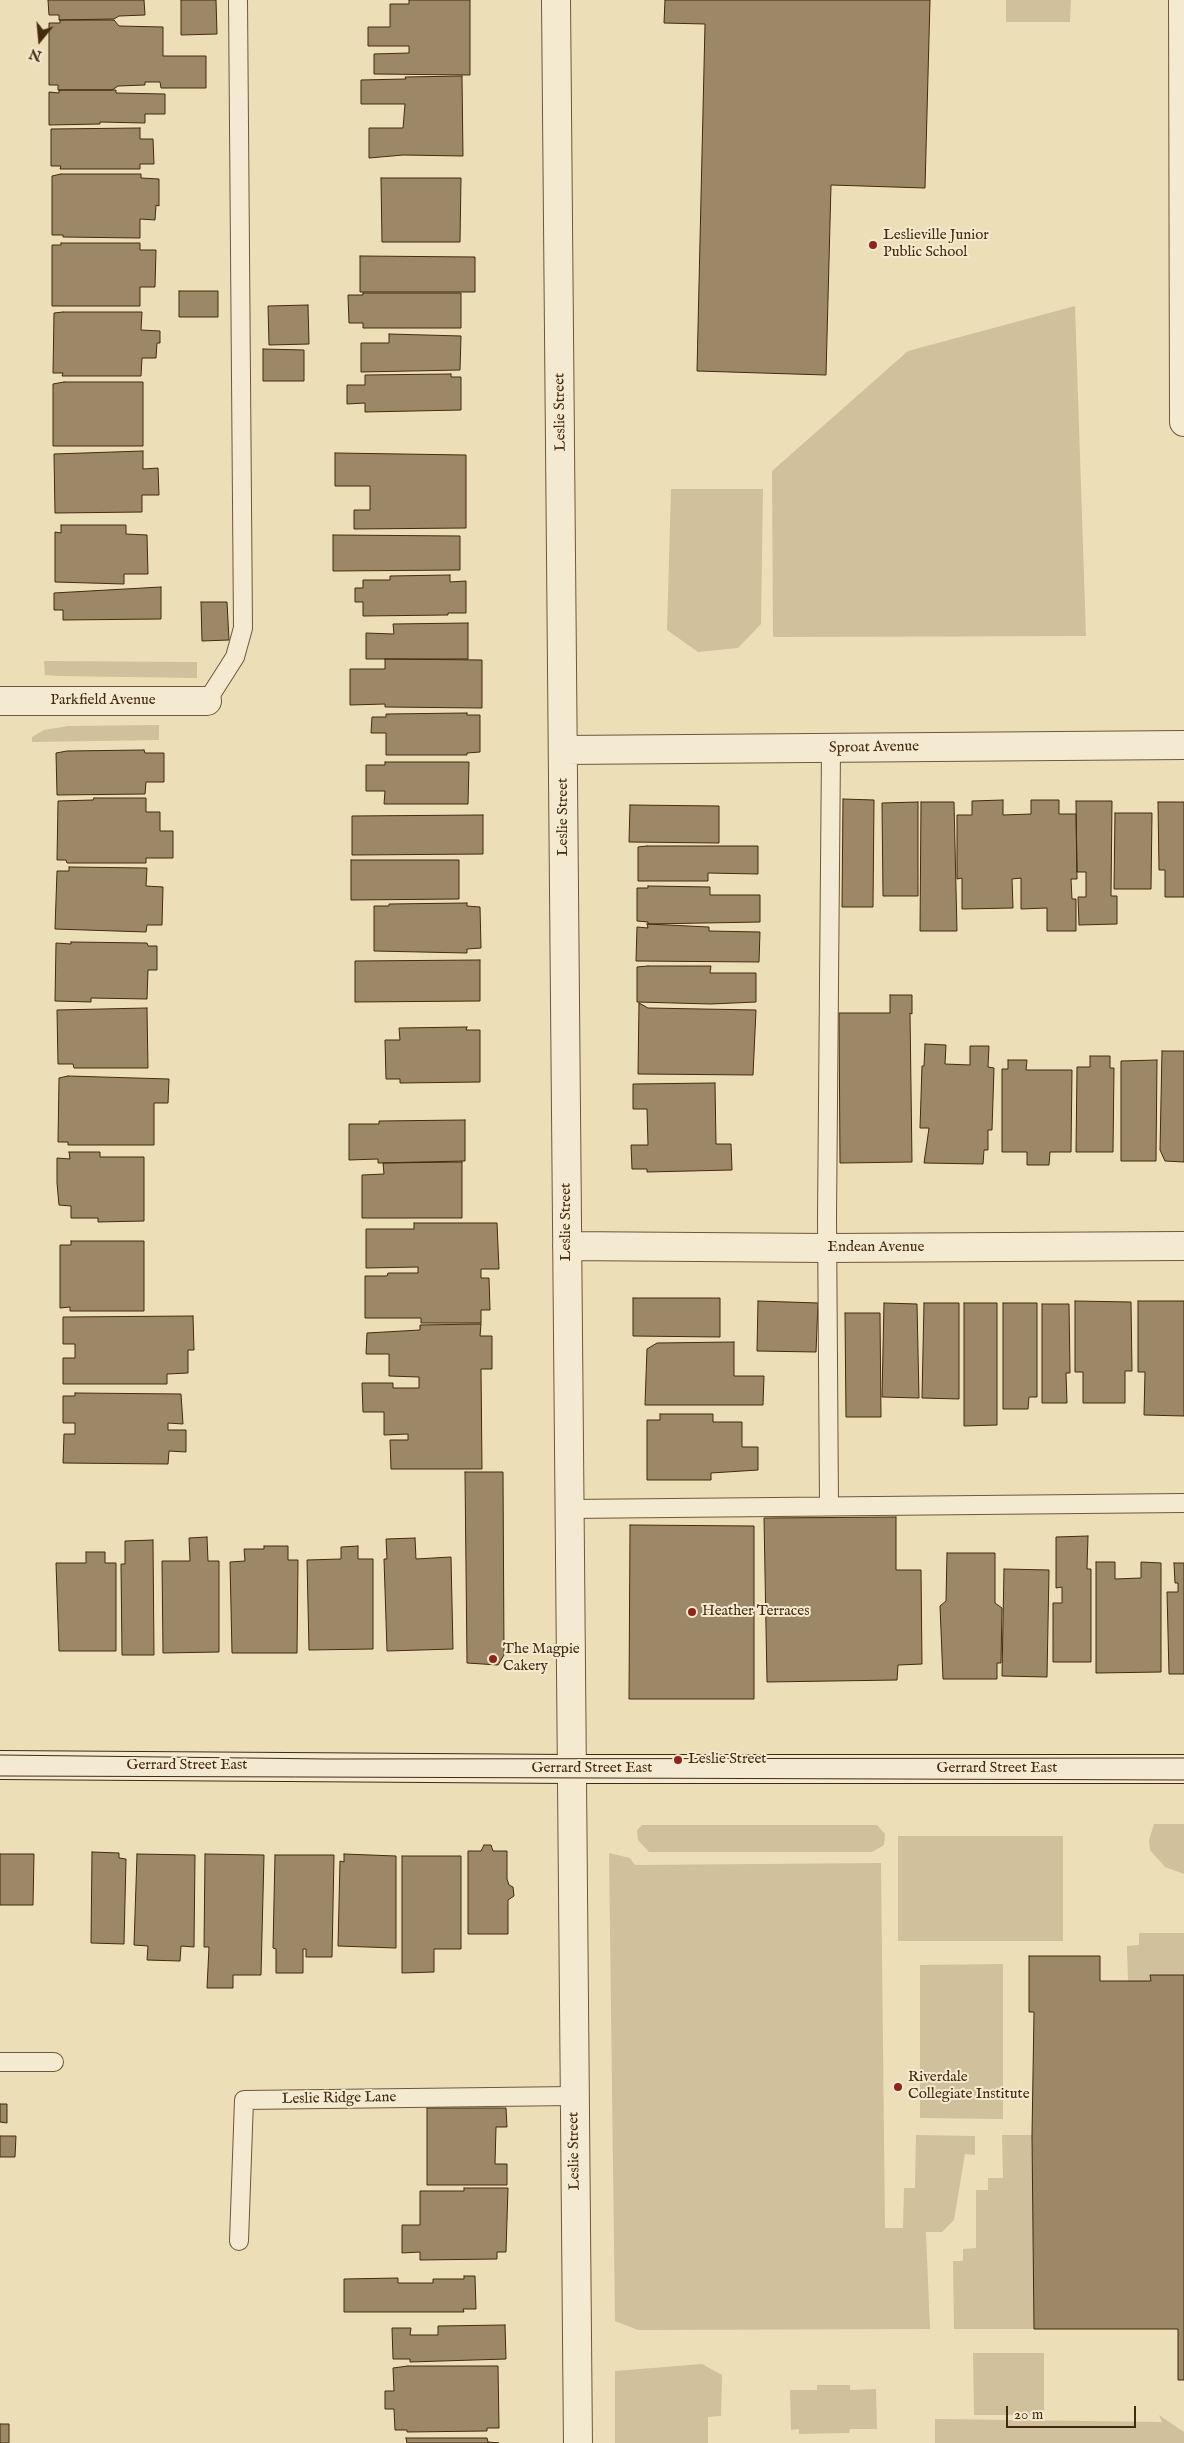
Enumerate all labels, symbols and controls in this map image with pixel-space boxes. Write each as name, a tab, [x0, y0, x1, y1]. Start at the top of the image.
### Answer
north arrow	[15, 15, 65, 65]
text: N	[27, 44, 44, 65]
place label: Leslieville Junior Public School	[883, 227, 989, 262]
marker: Leslieville Junior Public School	[867, 239, 879, 251]
street label: Leslie Street	[551, 373, 571, 451]
street label: Parkfield Avenue	[50, 692, 156, 710]
street label: Sproat Avenue	[829, 738, 919, 758]
street label: Leslie Street	[555, 778, 573, 856]
street label: Leslie Street	[558, 1183, 576, 1261]
street label: Endean Avenue	[828, 1239, 924, 1257]
place label: Heather Terraces	[702, 1603, 809, 1621]
marker: Heather Terraces	[686, 1606, 698, 1618]
place label: The Magpie Cakery	[503, 1641, 580, 1676]
marker: The Magpie Cakery	[487, 1653, 499, 1665]
place label: Leslie Street	[688, 1751, 766, 1769]
marker: Leslie Street	[672, 1754, 684, 1766]
street label: Gerrard Street East	[127, 1757, 247, 1775]
street label: Gerrard Street East	[532, 1760, 652, 1778]
street label: Gerrard Street East	[937, 1760, 1057, 1778]
place label: Riverdale Collegiate Institute	[908, 2069, 1030, 2104]
marker: Riverdale Collegiate Institute	[892, 2081, 904, 2093]
street label: Leslie Ridge Lane	[281, 2089, 397, 2109]
street label: Leslie Street	[565, 2112, 585, 2190]
scale bar	[1009, 2396, 1139, 2428]
text: 20 m	[1014, 2405, 1043, 2424]

